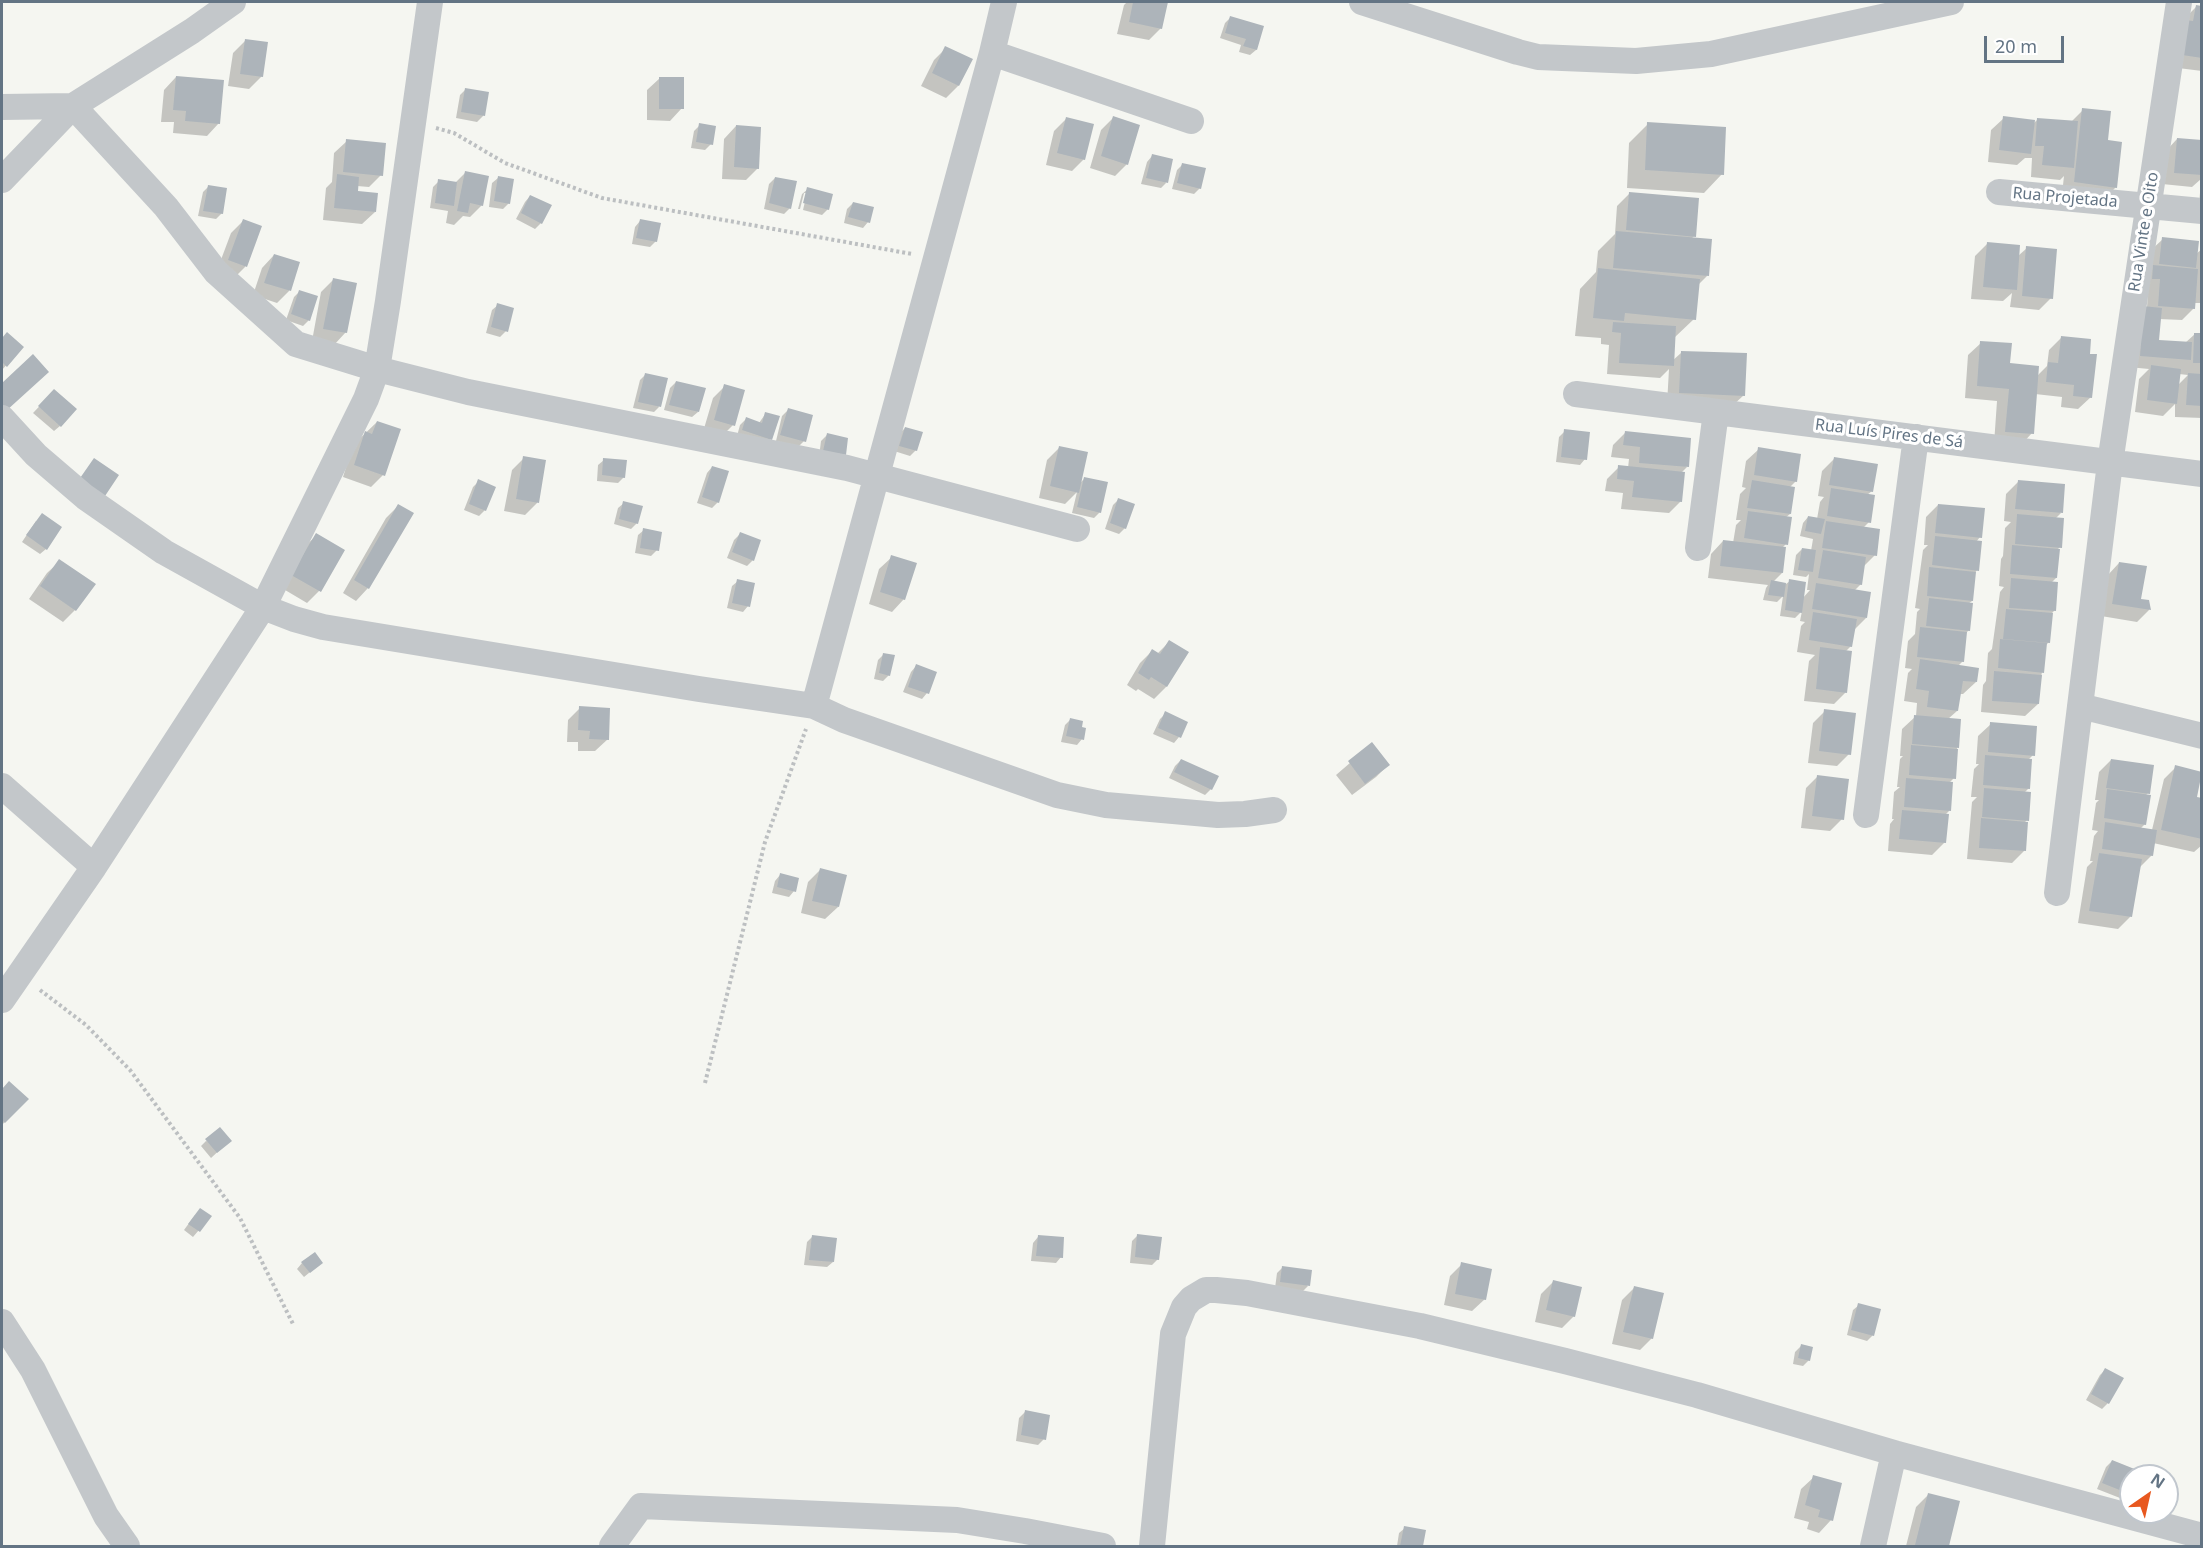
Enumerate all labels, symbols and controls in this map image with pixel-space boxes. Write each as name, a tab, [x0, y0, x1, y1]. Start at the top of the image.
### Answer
scale bar	[1987, 24, 2066, 62]
text: 20 m	[1995, 34, 2037, 58]
street label: Rua Vinte e Oito	[2125, 171, 2163, 293]
street label: Rua Projetada	[2012, 184, 2118, 212]
street label: Rua Luís Pires de Sá	[1814, 415, 1964, 453]
north arrow	[2119, 1464, 2179, 1524]
text: N	[2146, 1468, 2169, 1493]

